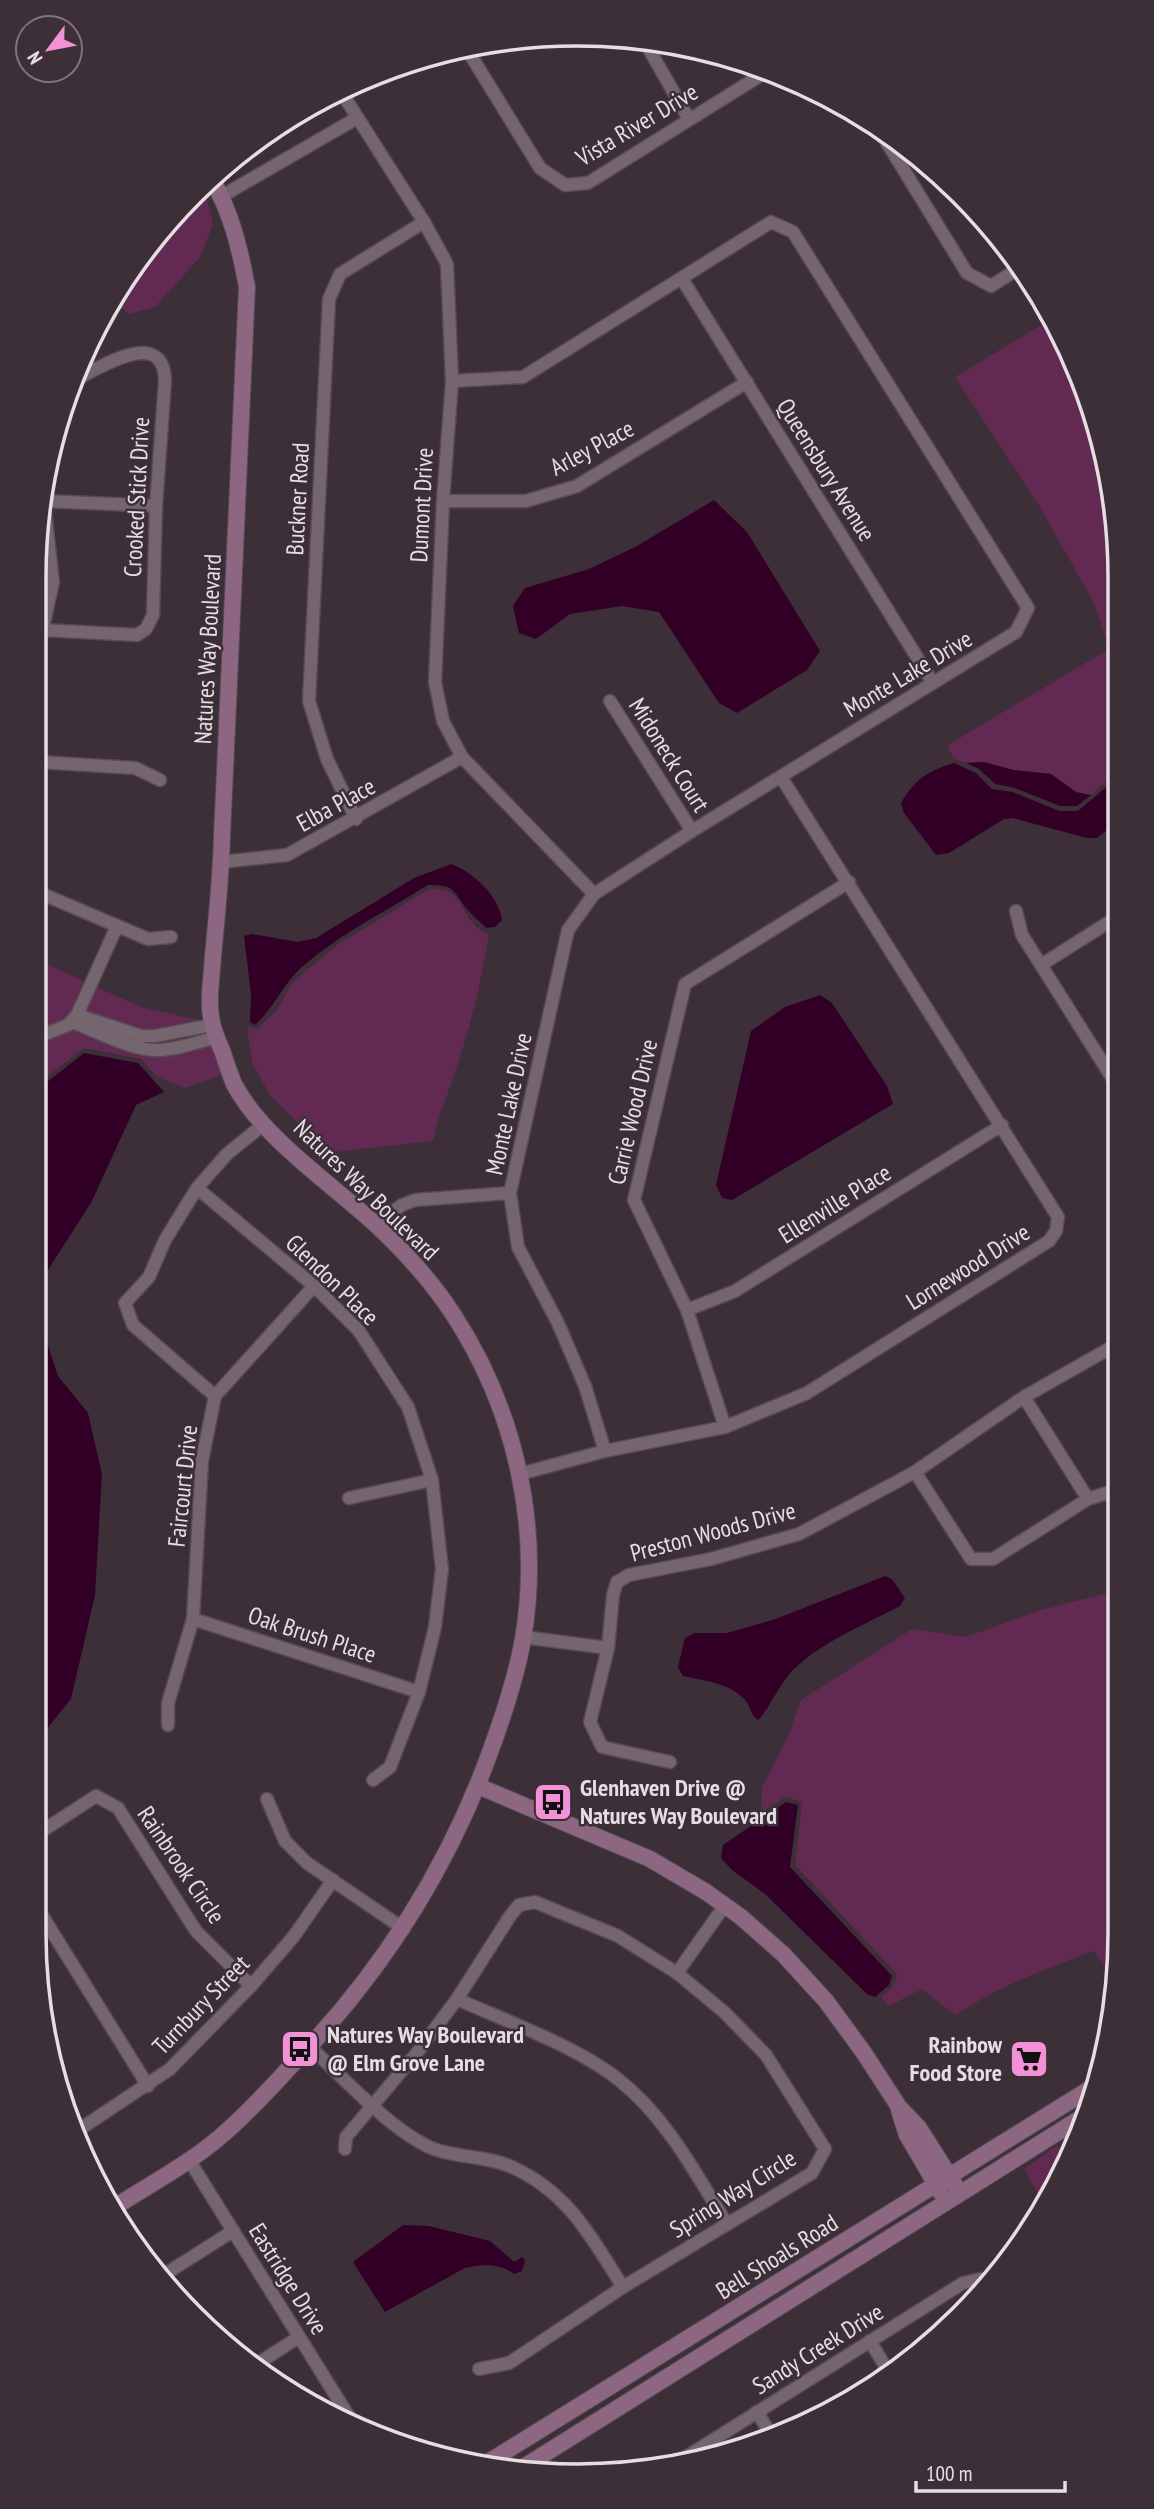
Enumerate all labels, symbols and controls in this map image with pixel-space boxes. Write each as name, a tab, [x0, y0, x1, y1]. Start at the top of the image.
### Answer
north arrow	[14, 14, 84, 84]
text: N	[22, 47, 47, 69]
street label: Vista River Drive	[569, 76, 703, 174]
street label: Queensbury Avenue	[770, 393, 883, 547]
street label: Arley Place	[545, 413, 639, 482]
street label: Crooked Stick Drive	[117, 416, 156, 578]
street label: Buckner Road	[279, 442, 316, 556]
street label: Dumont Drive	[403, 447, 440, 563]
street label: Natures Way Boulevard	[187, 553, 228, 745]
street label: Monte Lake Drive	[838, 623, 978, 724]
street label: Midoneck Court	[622, 692, 717, 818]
street label: Elba Place	[291, 770, 380, 839]
street label: Monte Lake Drive	[478, 1030, 539, 1178]
street label: Carrie Wood Drive	[601, 1036, 664, 1188]
street label: Natures Way Boulevard	[287, 1112, 446, 1267]
street label: Ellenville Place	[773, 1157, 897, 1250]
street label: Lornewood Drive	[900, 1216, 1035, 1317]
street label: Glendon Place	[279, 1227, 386, 1332]
street label: Faircourt Drive	[161, 1423, 204, 1549]
street label: Preston Woods Drive	[627, 1495, 799, 1568]
street label: Oak Brush Place	[244, 1599, 380, 1670]
place label: Glenhaven Drive @ Natures Way Boulevard	[580, 1772, 777, 1831]
bus stop icon: Glenhaven Drive @ Natures Way Boulevard	[532, 1781, 574, 1823]
street label: Rainbrook Circle	[131, 1800, 232, 1929]
street label: Turnbury Street	[145, 1948, 256, 2061]
place label: Natures Way Boulevard @ Elm Grove Lane	[327, 2019, 524, 2078]
bus stop icon: Natures Way Boulevard @ Elm Grove Lane	[279, 2028, 321, 2070]
place label: Rainbow Food Store	[909, 2029, 1003, 2088]
supermarket icon: Rainbow Food Store	[1008, 2038, 1050, 2080]
street label: Spring Way Circle	[664, 2142, 802, 2245]
street label: Bell Shoals Road	[710, 2207, 843, 2306]
street label: Eastridge Drive	[242, 2217, 335, 2340]
street label: Sandy Creek Drive	[747, 2296, 889, 2401]
scale bar	[916, 2450, 1065, 2494]
text: 100 m	[926, 2460, 972, 2487]

